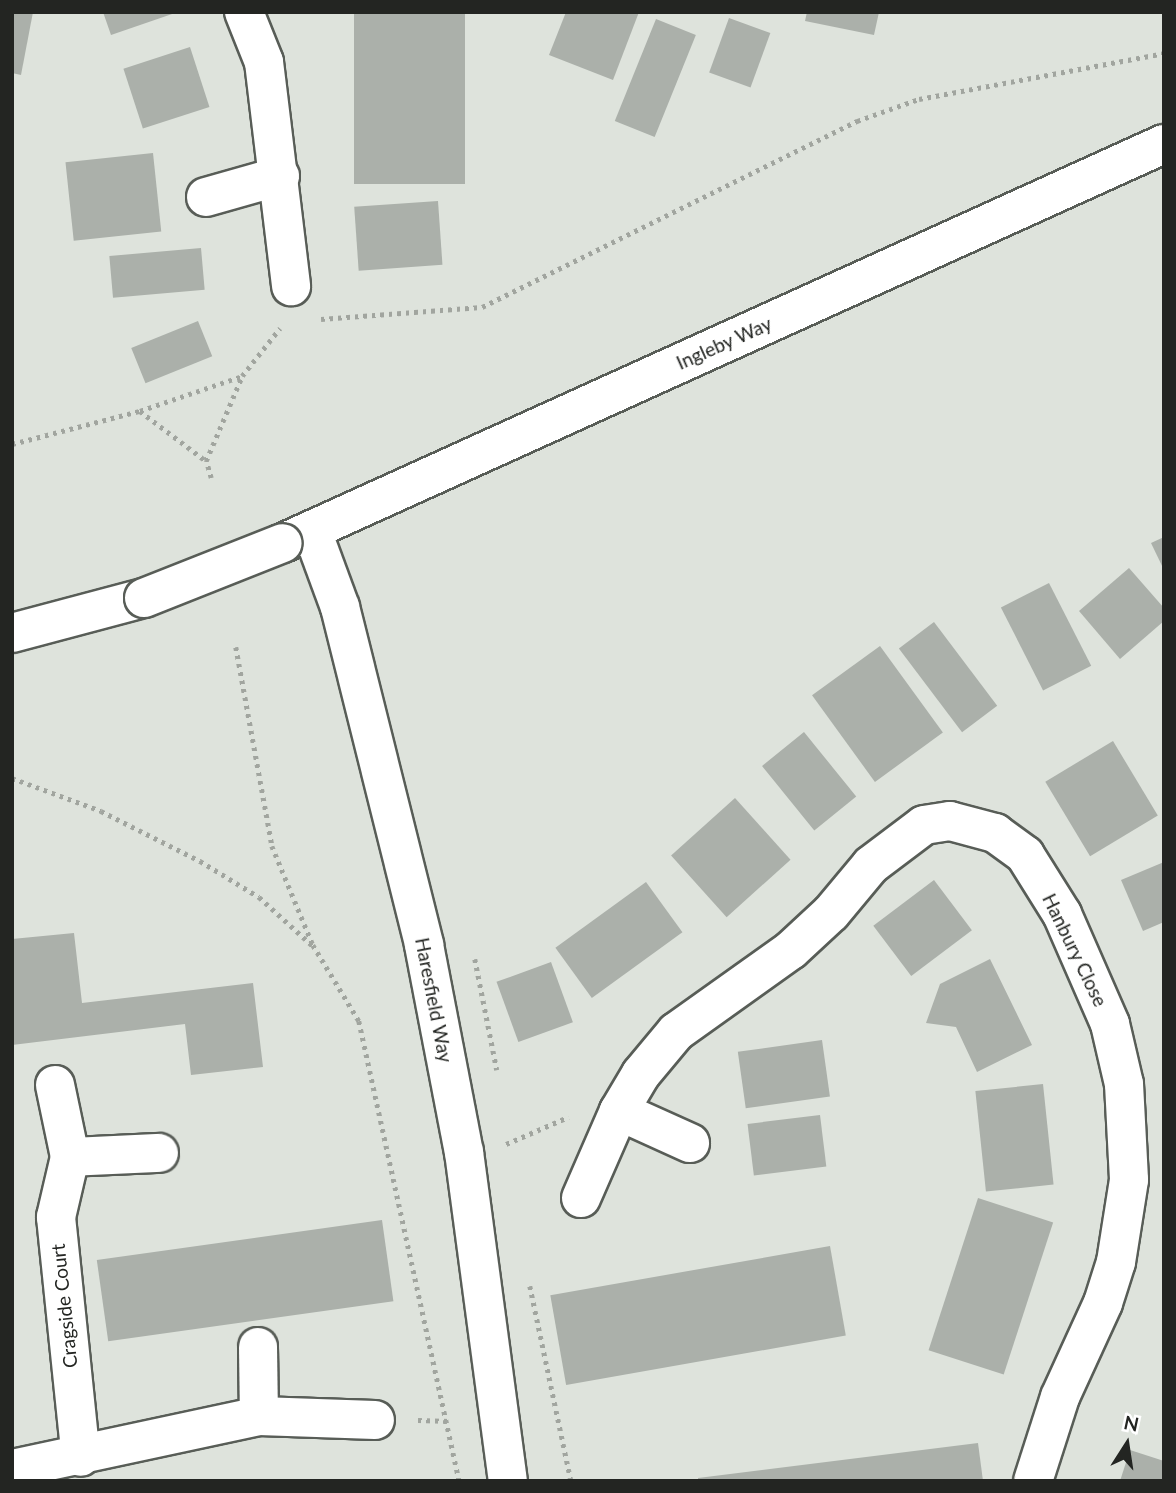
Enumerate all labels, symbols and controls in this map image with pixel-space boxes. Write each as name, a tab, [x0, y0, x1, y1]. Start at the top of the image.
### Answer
street label: Ingleby Way	[672, 312, 776, 374]
street label: Hanbury Close	[1038, 890, 1112, 1010]
street label: Haresfield Way	[411, 936, 457, 1064]
street label: Cragside Court	[46, 1243, 82, 1369]
north arrow	[1092, 1409, 1162, 1479]
text: N	[1122, 1410, 1141, 1436]

